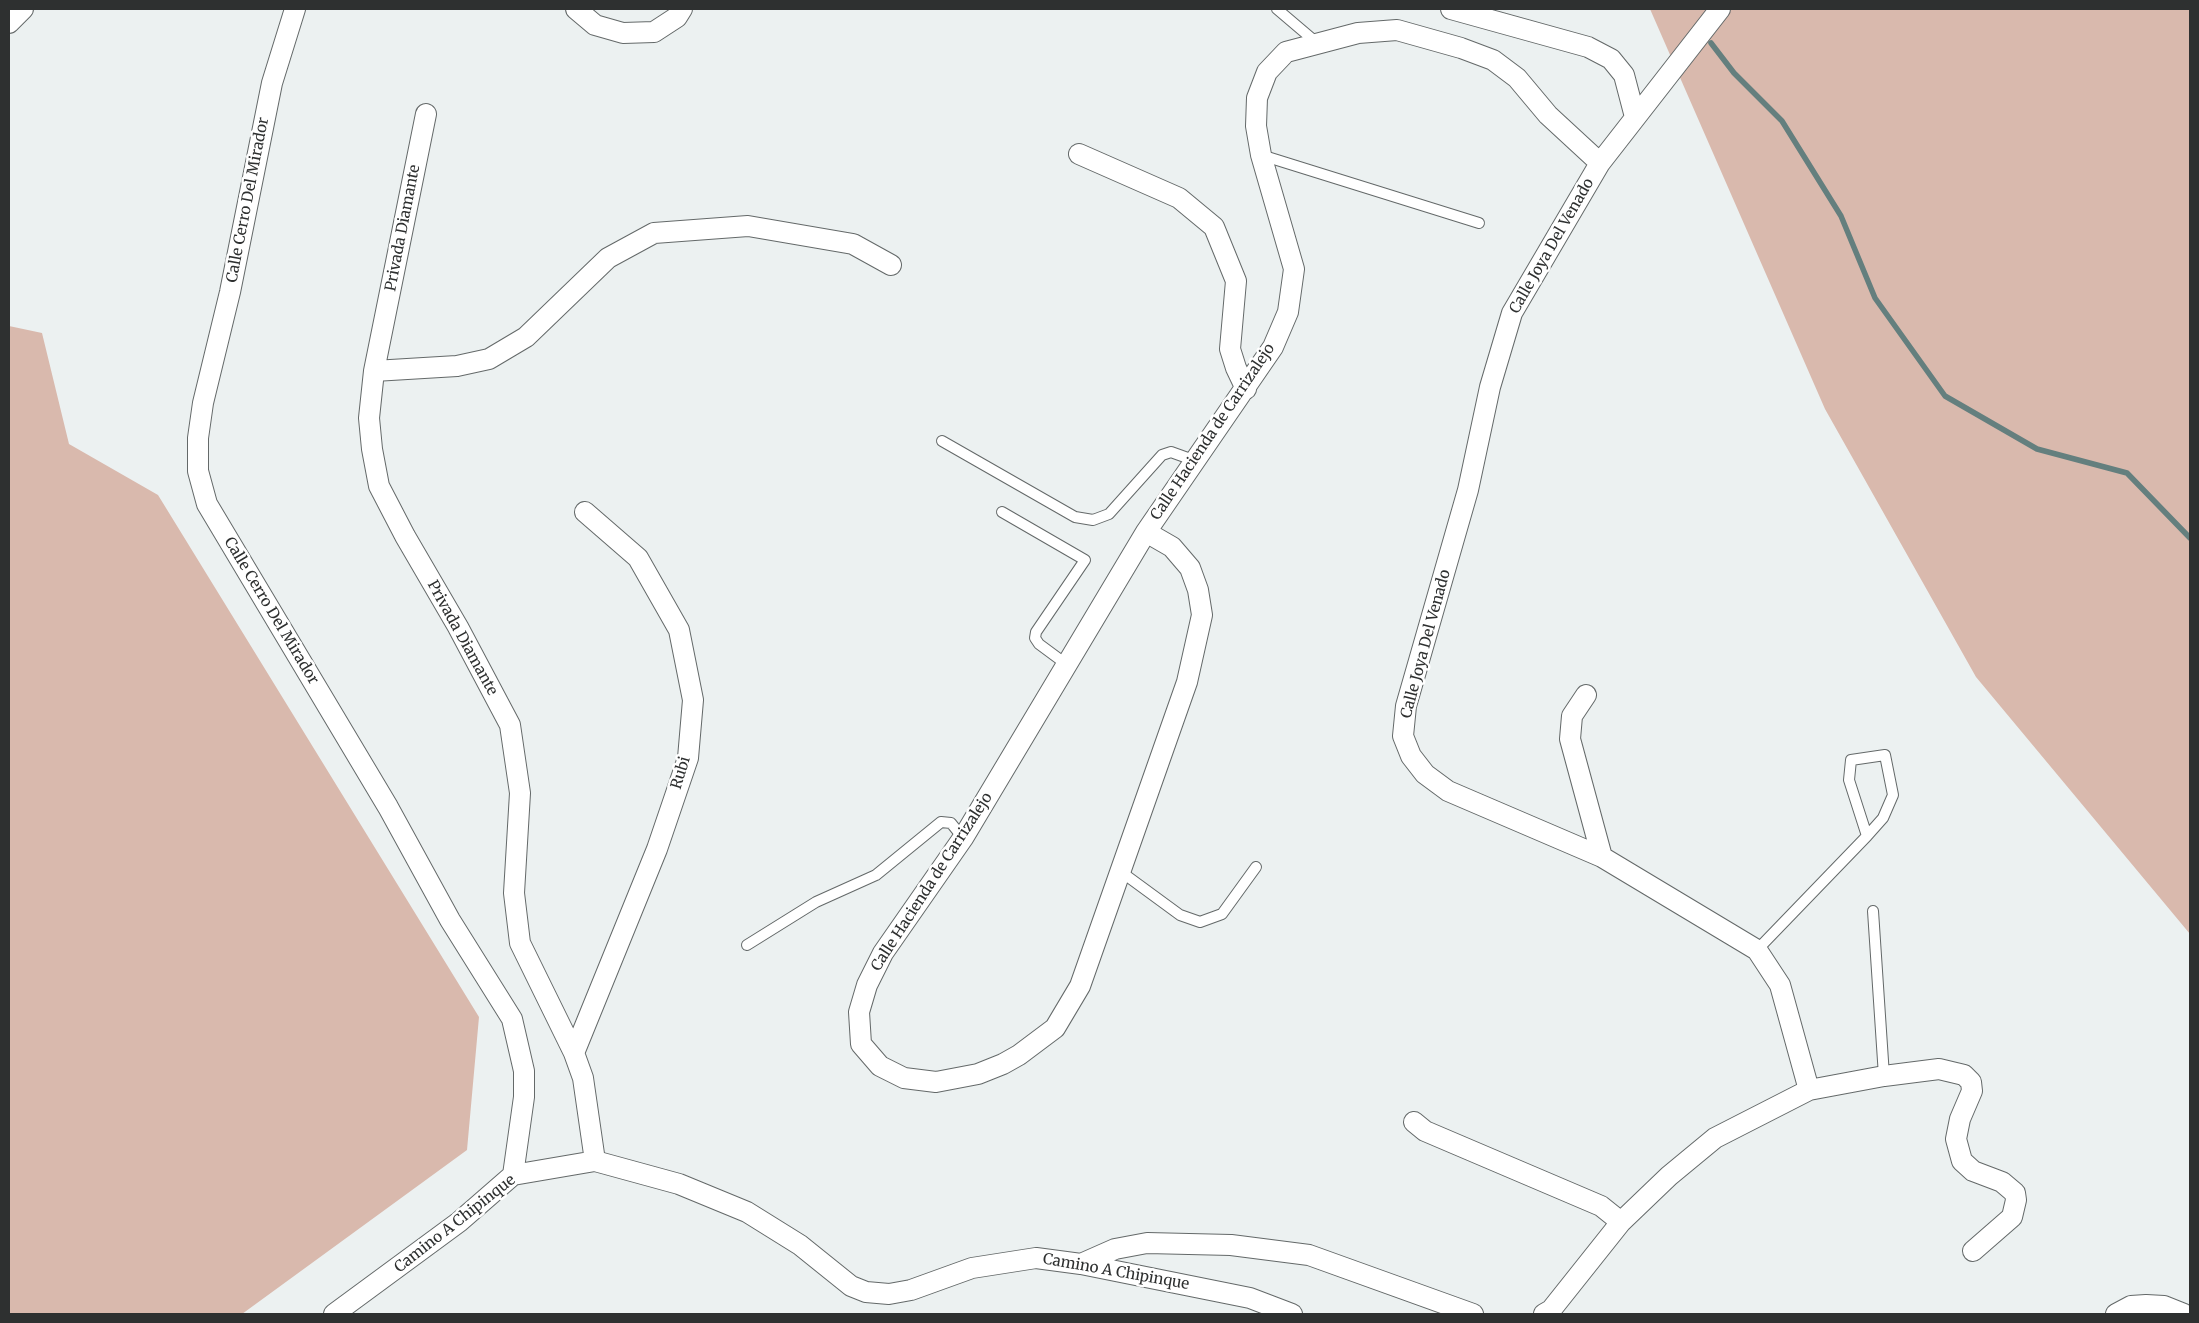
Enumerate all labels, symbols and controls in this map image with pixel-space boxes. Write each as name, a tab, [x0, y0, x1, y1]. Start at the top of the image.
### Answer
street label: Calle Cerro Del Mirador	[223, 116, 273, 284]
street label: Privada Diamante	[382, 163, 424, 293]
street label: Calle Joya Del Venado	[1506, 175, 1598, 317]
street label: Calle Hacienda de Carrizalejo	[1147, 340, 1279, 524]
street label: Calle Cerro Del Mirador	[220, 534, 322, 688]
street label: Calle Joya Del Venado	[1397, 568, 1455, 720]
street label: Privada Diamante	[423, 577, 501, 699]
street label: Rubi	[668, 755, 694, 791]
street label: Calle Hacienda de Carrizalejo	[868, 789, 996, 975]
street label: Camino A Chipinque	[391, 1171, 519, 1277]
street label: Camino A Chipinque	[1041, 1250, 1191, 1294]

